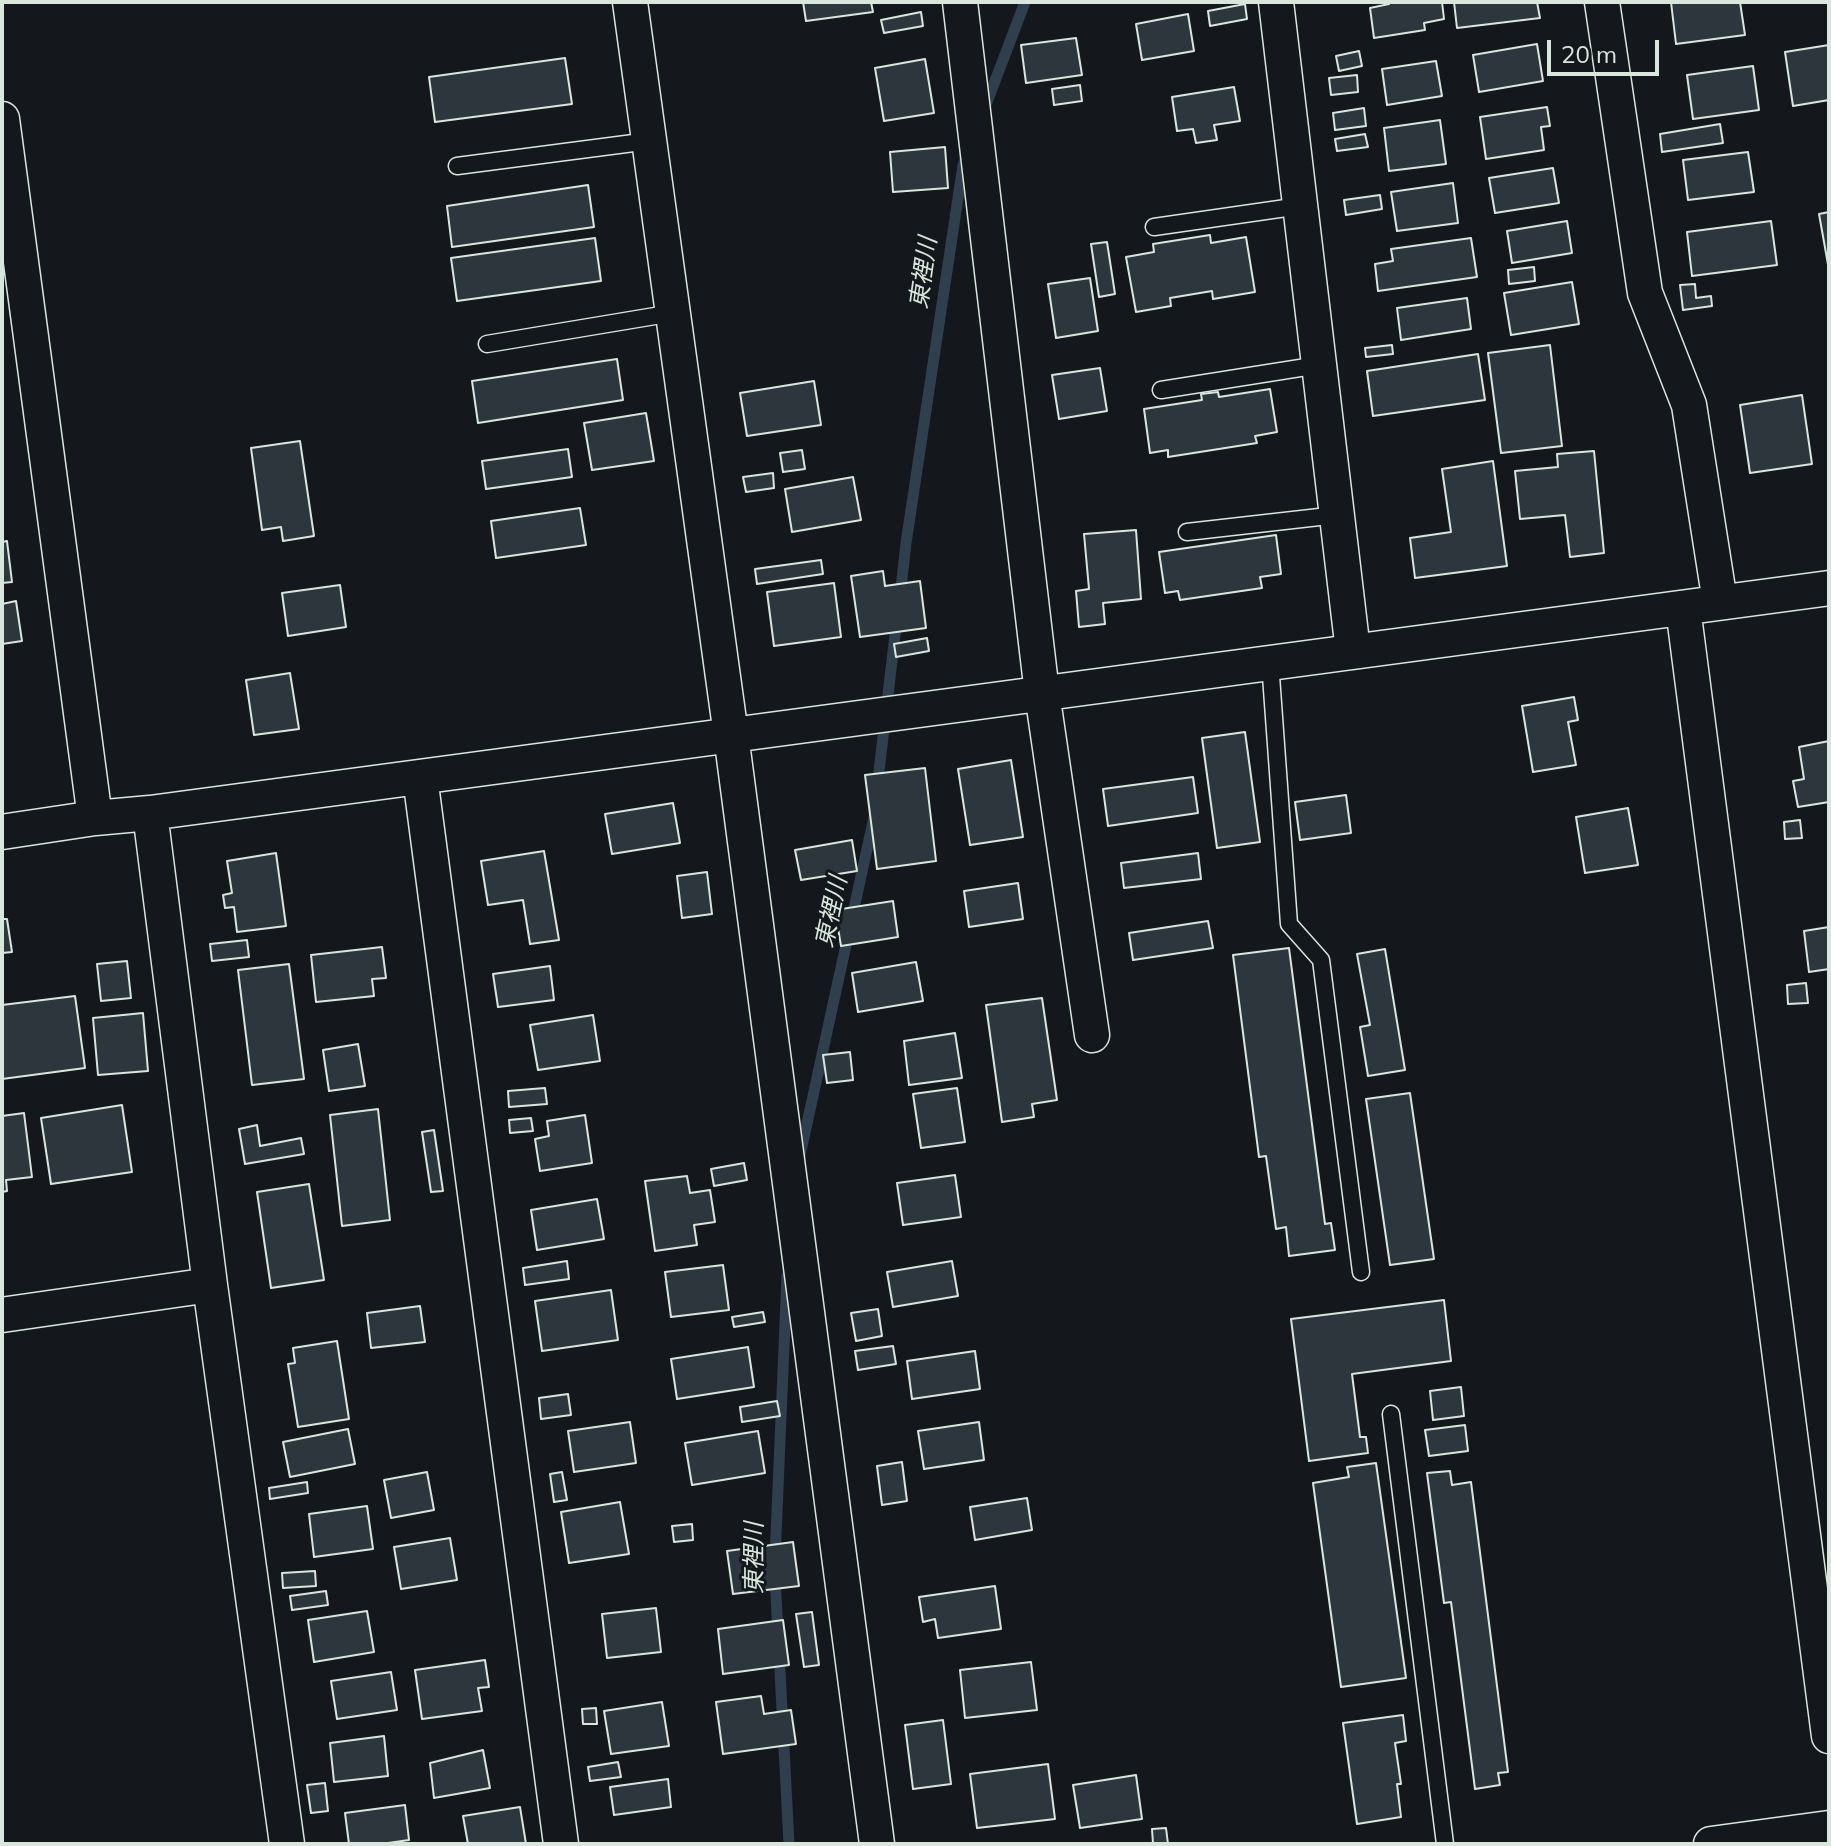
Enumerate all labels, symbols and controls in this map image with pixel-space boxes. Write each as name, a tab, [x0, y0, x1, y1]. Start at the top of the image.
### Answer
scale bar	[1551, 24, 1663, 74]
text: 20 m	[1561, 39, 1617, 69]
water label: 東裡川	[905, 235, 943, 311]
water label: 東裡川	[810, 874, 854, 950]
water label: 東裡川	[741, 1522, 769, 1594]

